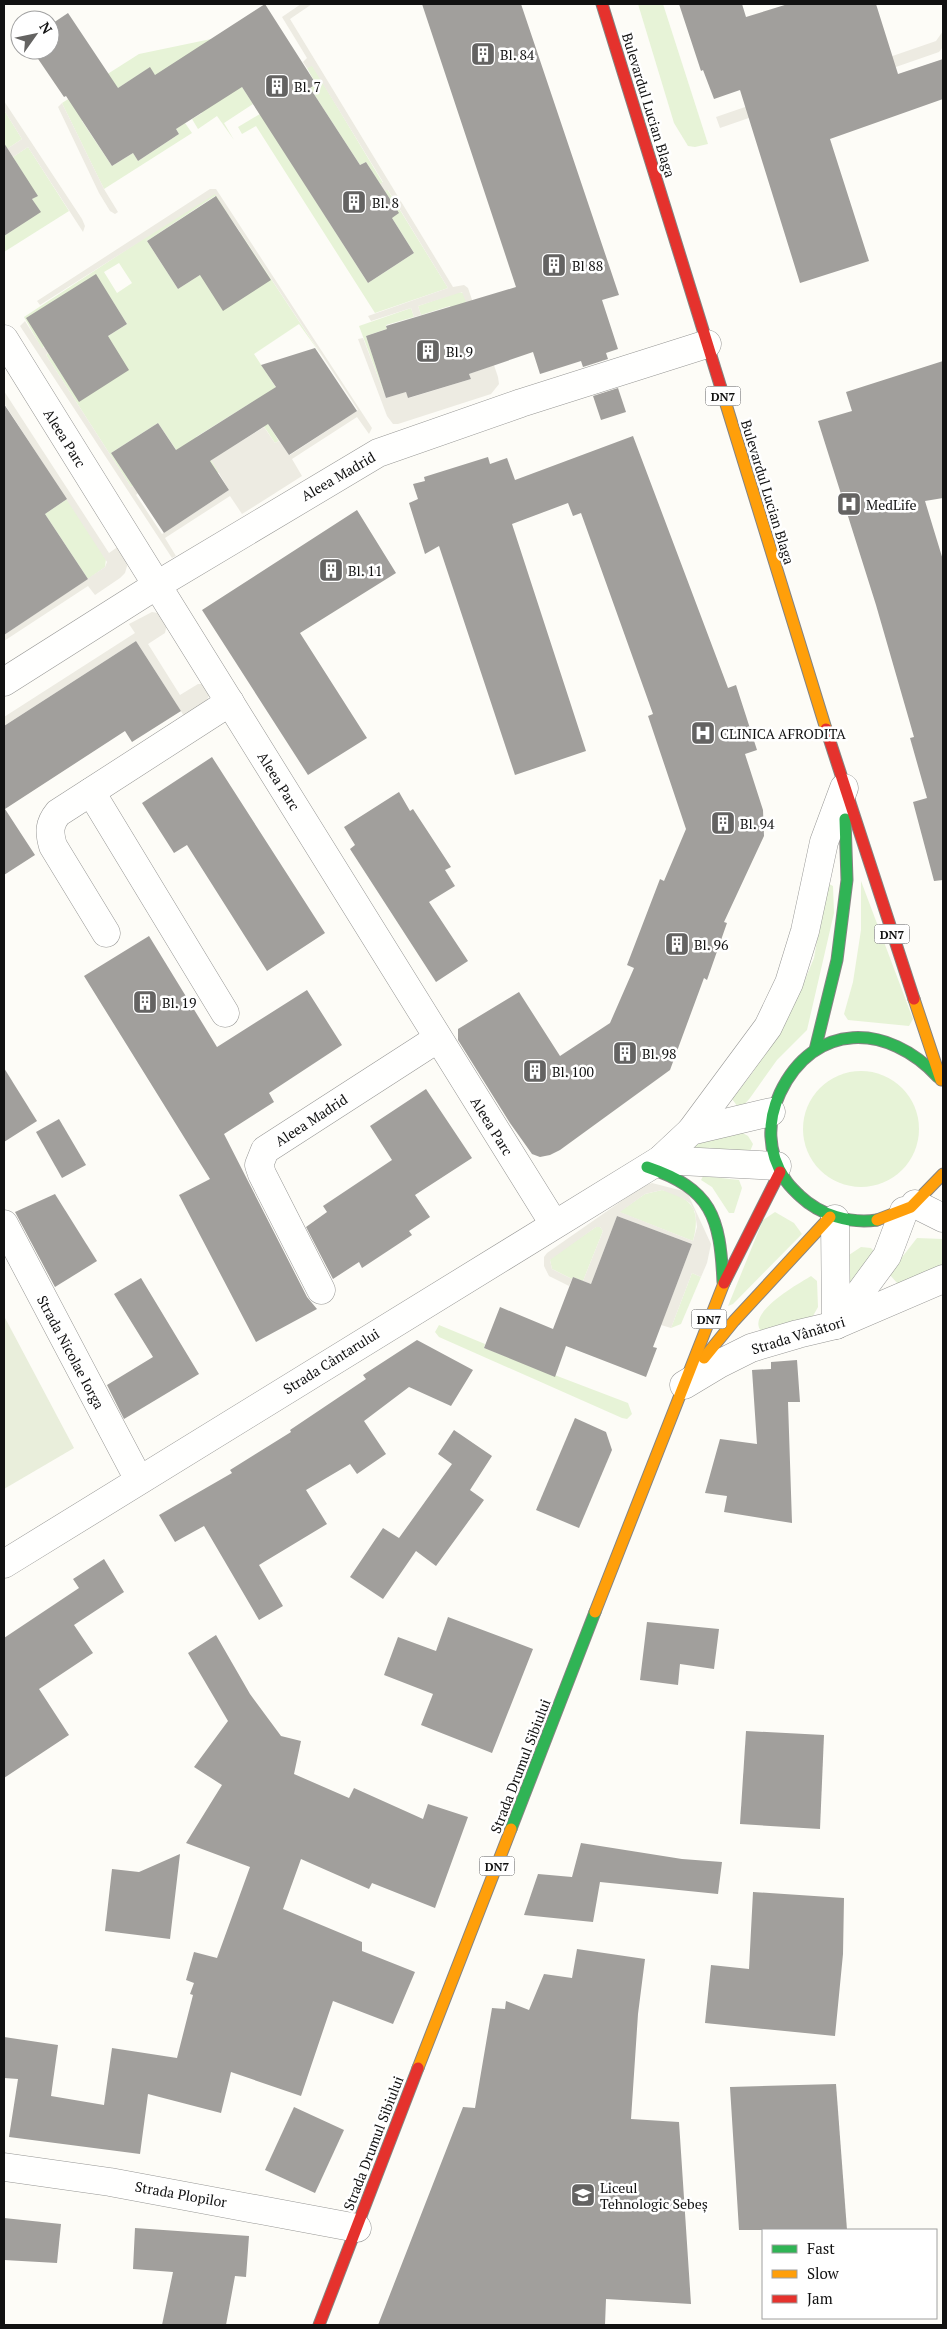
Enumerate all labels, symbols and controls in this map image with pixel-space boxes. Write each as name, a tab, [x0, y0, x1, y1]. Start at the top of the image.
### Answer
north arrow	[10, 10, 60, 60]
text: N	[35, 18, 57, 38]
street label: Bulevardul Lucian Blaga	[618, 30, 680, 180]
building icon: Bl. 84	[470, 41, 496, 67]
place label: Bl. 84	[500, 45, 535, 64]
building icon: Bl. 7	[264, 73, 290, 99]
place label: Bl. 7	[294, 77, 321, 96]
building icon: Bl. 8	[341, 189, 367, 215]
place label: Bl. 8	[372, 193, 399, 212]
building icon: Bl 88	[541, 252, 567, 278]
place label: Bl 88	[572, 256, 603, 275]
building icon: Bl. 9	[415, 338, 441, 364]
place label: Bl. 9	[446, 342, 473, 361]
road number: DN7	[706, 386, 740, 406]
street label: Aleea Parc	[40, 405, 90, 471]
street label: Bulevardul Lucian Blaga	[737, 417, 799, 567]
street label: Aleea Madrid	[297, 447, 379, 505]
hospital icon: MedLife	[836, 491, 862, 517]
place label: MedLife	[866, 495, 916, 514]
building icon: Bl. 11	[318, 557, 344, 583]
place label: Bl. 11	[348, 561, 383, 580]
hospital icon: CLINICA AFRODITA	[690, 720, 716, 746]
place label: CLINICA AFRODITA	[720, 724, 846, 743]
street label: Aleea Parc	[254, 748, 304, 814]
building icon: Bl. 94	[710, 810, 736, 836]
place label: Bl. 94	[740, 814, 775, 833]
road number: DN7	[874, 924, 910, 944]
building icon: Bl. 96	[664, 931, 690, 957]
place label: Bl. 96	[694, 935, 729, 954]
building icon: Bl. 19	[132, 989, 158, 1015]
place label: Bl. 19	[162, 993, 197, 1012]
building icon: Bl. 98	[612, 1040, 638, 1066]
place label: Bl. 98	[642, 1044, 677, 1063]
building icon: Bl. 100	[522, 1058, 548, 1084]
place label: Bl. 100	[552, 1062, 594, 1081]
street label: Aleea Madrid	[271, 1089, 351, 1150]
street label: Aleea Parc	[467, 1093, 517, 1159]
street label: Strada Nicolae Iorga	[33, 1292, 109, 1412]
road number: DN7	[692, 1310, 726, 1328]
street label: Strada Vânători	[749, 1312, 847, 1358]
street label: Strada Cântarului	[279, 1324, 383, 1398]
street label: Strada Drumul Sibiului	[486, 1696, 554, 1836]
road number: DN7	[480, 1856, 514, 1875]
street label: Strada Drumul Sibiului	[339, 2073, 407, 2213]
street label: Strada Plopilor	[133, 2177, 229, 2212]
place label: Liceul Tehnologic Sebeș	[600, 2178, 708, 2213]
school or university icon: Liceul Tehnologic Sebeș	[570, 2182, 596, 2208]
legend	[762, 2229, 937, 2319]
text: Fast	[807, 2238, 835, 2258]
text: Slow	[807, 2263, 840, 2283]
text: Jam	[807, 2288, 833, 2308]

